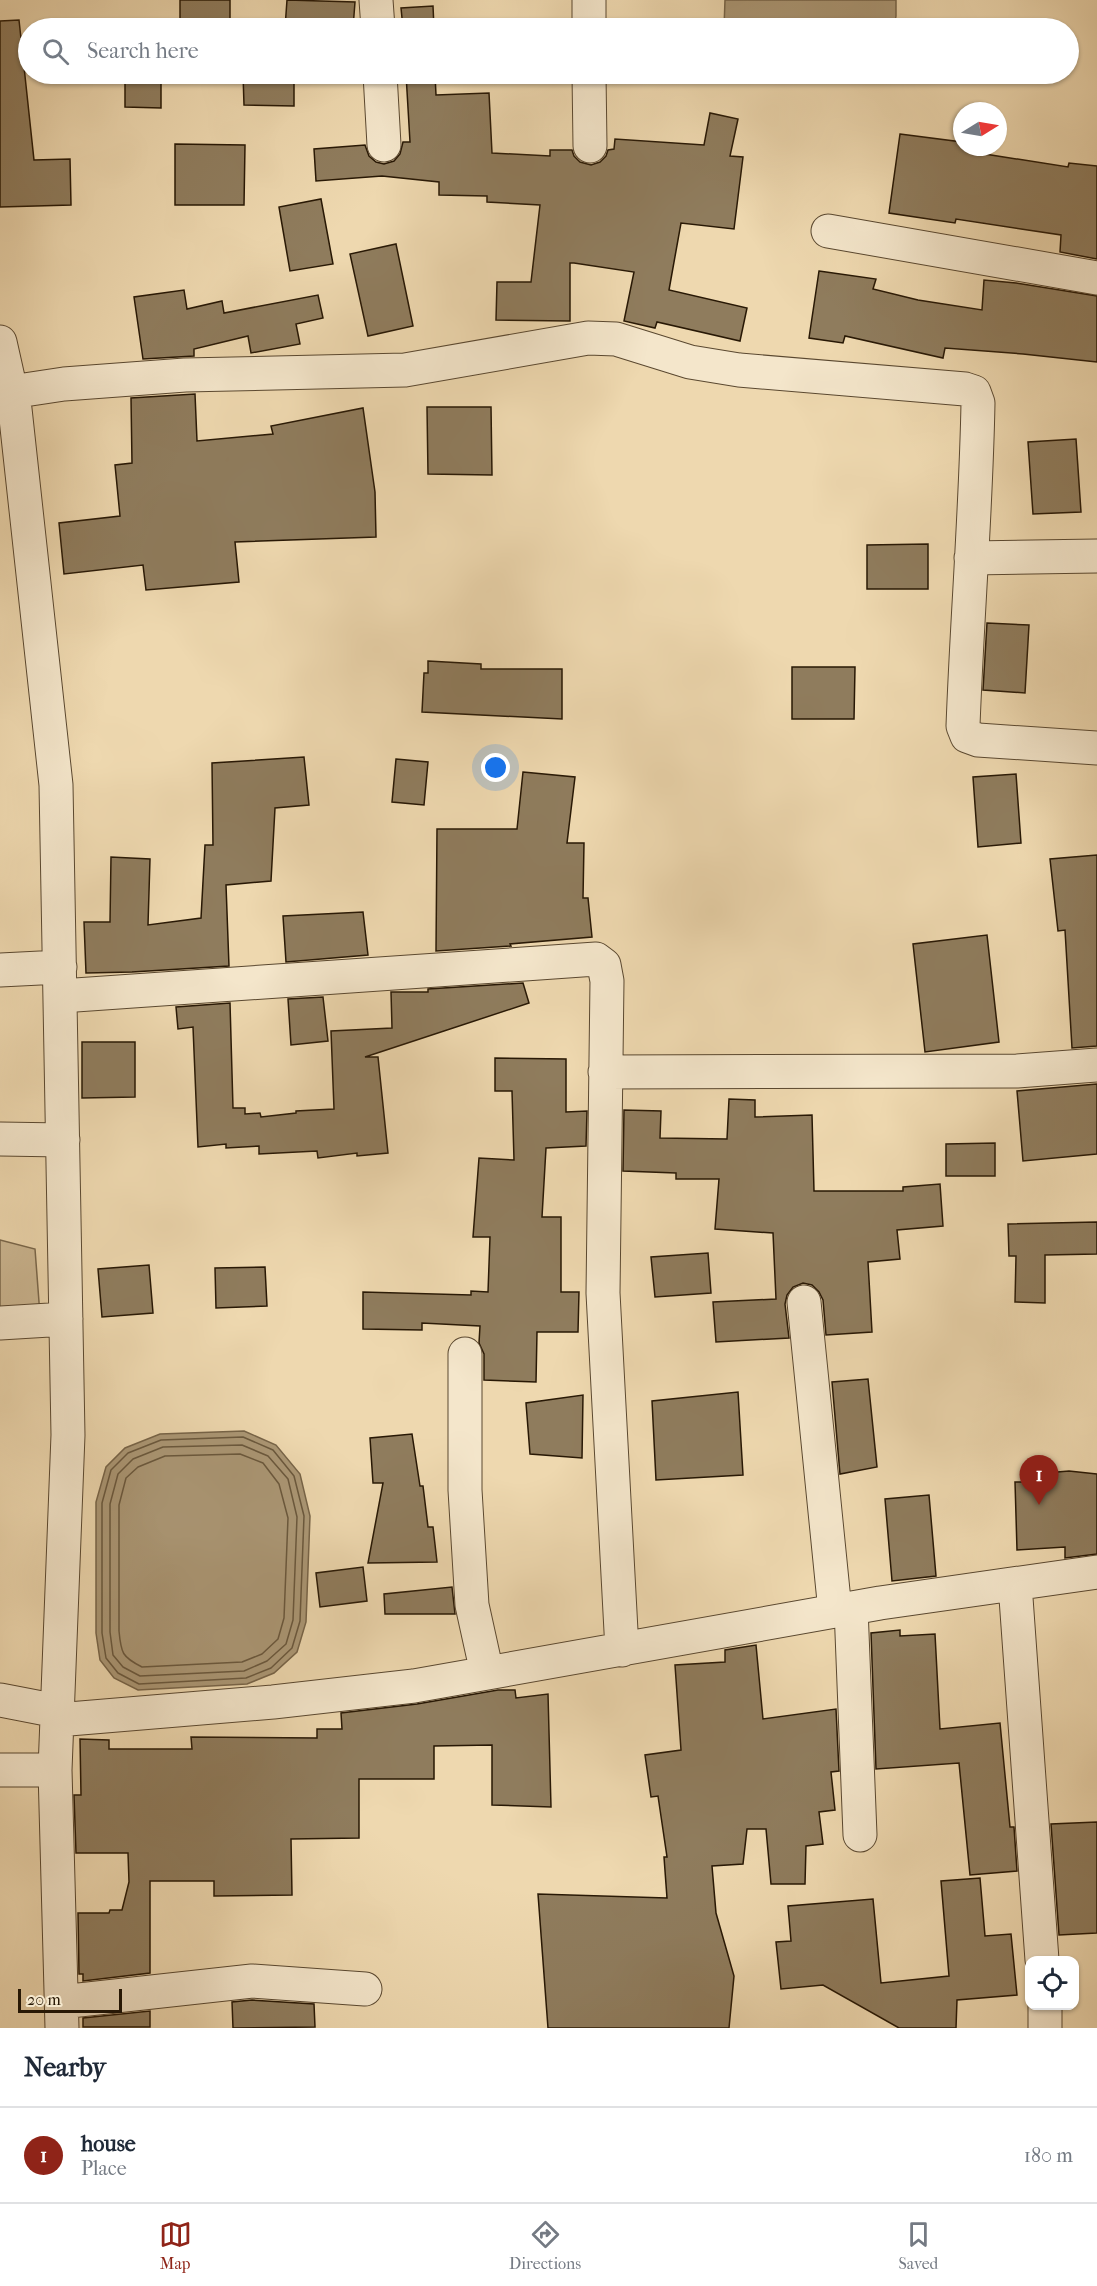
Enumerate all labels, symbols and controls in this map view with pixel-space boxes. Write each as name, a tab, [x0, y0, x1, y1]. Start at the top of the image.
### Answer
search box	[18, 18, 1079, 84]
icon: search	[39, 35, 72, 68]
text: Search here	[87, 38, 199, 64]
north arrow	[953, 102, 1007, 156]
your location	[481, 753, 510, 782]
pin: 1	[1020, 1456, 1058, 1505]
map controls	[1025, 1956, 1079, 2010]
button: locate	[1025, 1956, 1079, 2010]
scale bar	[18, 1986, 122, 2014]
text: 20 m	[27, 1990, 61, 2009]
text: Nearby	[24, 2052, 106, 2083]
text: house	[81, 2131, 136, 2157]
text: 1	[40, 2144, 47, 2167]
text: 180 m	[1024, 2144, 1073, 2167]
text: Place	[81, 2157, 127, 2180]
tab: Map	[159, 2218, 192, 2273]
tab: Directions	[509, 2218, 581, 2273]
tab: Saved	[899, 2218, 938, 2273]

